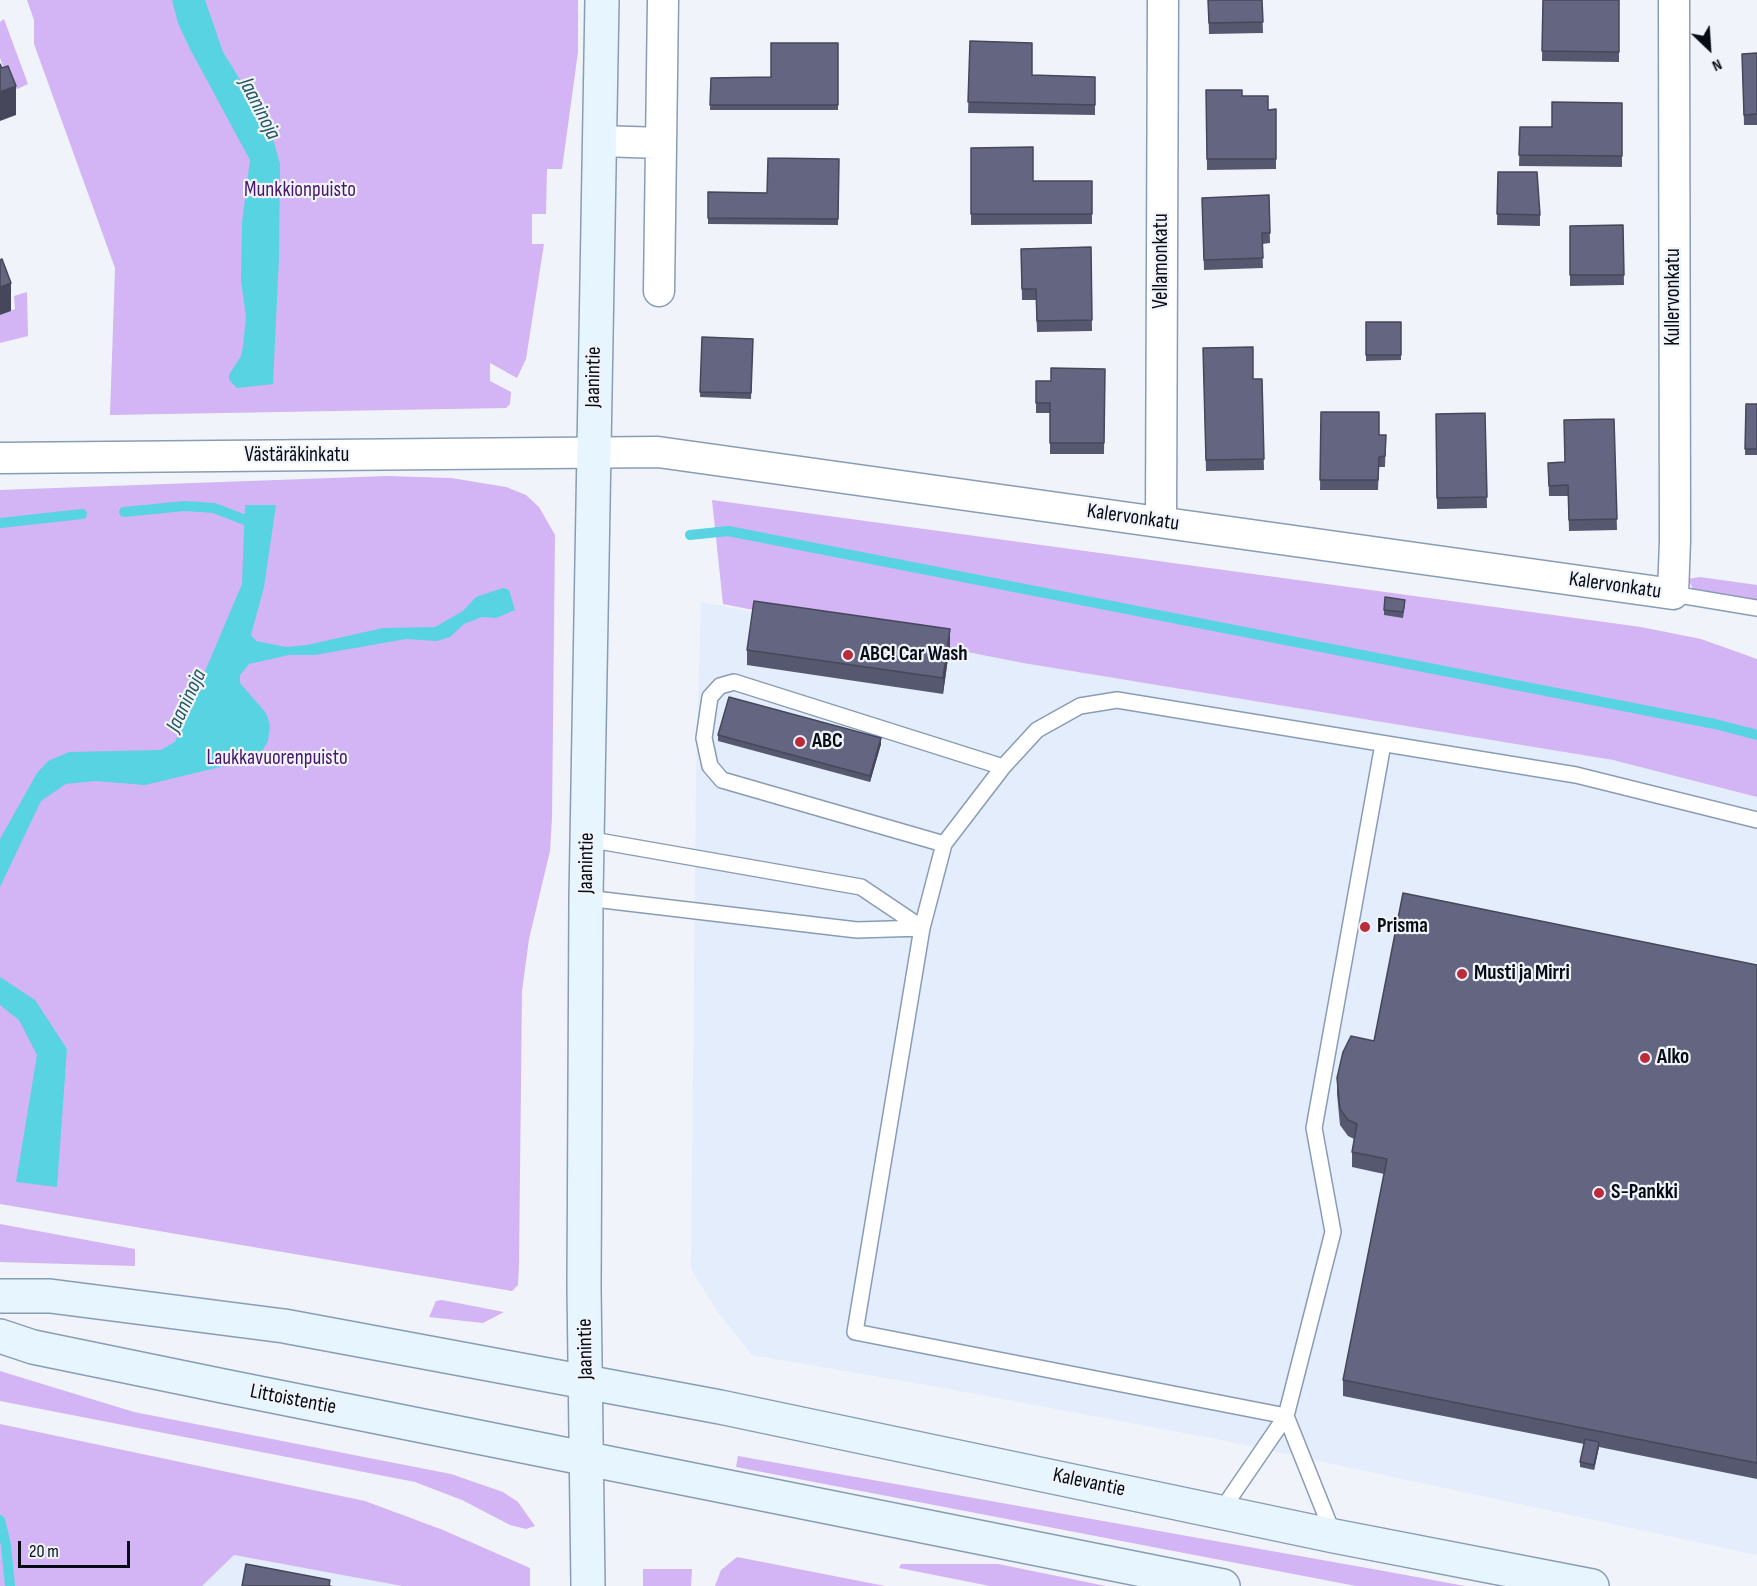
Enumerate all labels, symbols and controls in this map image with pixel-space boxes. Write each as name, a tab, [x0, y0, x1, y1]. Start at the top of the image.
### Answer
north arrow	[1679, 18, 1739, 78]
text: N	[1709, 54, 1725, 75]
water label: Jaaninoja	[232, 73, 286, 145]
park label: Munkkionpuisto	[244, 178, 356, 204]
street label: Vellamonkatu	[1149, 213, 1175, 309]
street label: Kullervonkatu	[1661, 248, 1687, 346]
street label: Jaanintie	[581, 346, 607, 408]
street label: Västäräkinkatu	[245, 443, 349, 469]
street label: Kalervonkatu	[1085, 499, 1181, 537]
street label: Kalervonkatu	[1567, 567, 1663, 605]
place label: ABC! Car Wash	[860, 642, 968, 668]
marker: ABC! Car Wash	[841, 648, 855, 662]
water label: Jaaninoja	[161, 665, 213, 737]
place label: ABC	[812, 729, 843, 755]
marker: ABC	[793, 735, 807, 749]
park label: Laukkavuorenpuisto	[206, 746, 348, 772]
street label: Jaanintie	[574, 832, 600, 894]
place label: Prisma	[1377, 914, 1428, 940]
marker: Prisma	[1358, 920, 1372, 934]
place label: Musti ja Mirri	[1474, 961, 1570, 987]
marker: Musti ja Mirri	[1455, 967, 1469, 981]
place label: Alko	[1657, 1045, 1689, 1071]
marker: Alko	[1638, 1051, 1652, 1065]
place label: S-Pankki	[1611, 1180, 1678, 1206]
marker: S-Pankki	[1592, 1186, 1606, 1200]
street label: Jaanintie	[573, 1318, 599, 1380]
street label: Littoistentie	[248, 1379, 338, 1421]
street label: Kalevantie	[1050, 1463, 1128, 1503]
scale bar	[21, 1529, 134, 1567]
text: 20 m	[29, 1541, 59, 1562]

